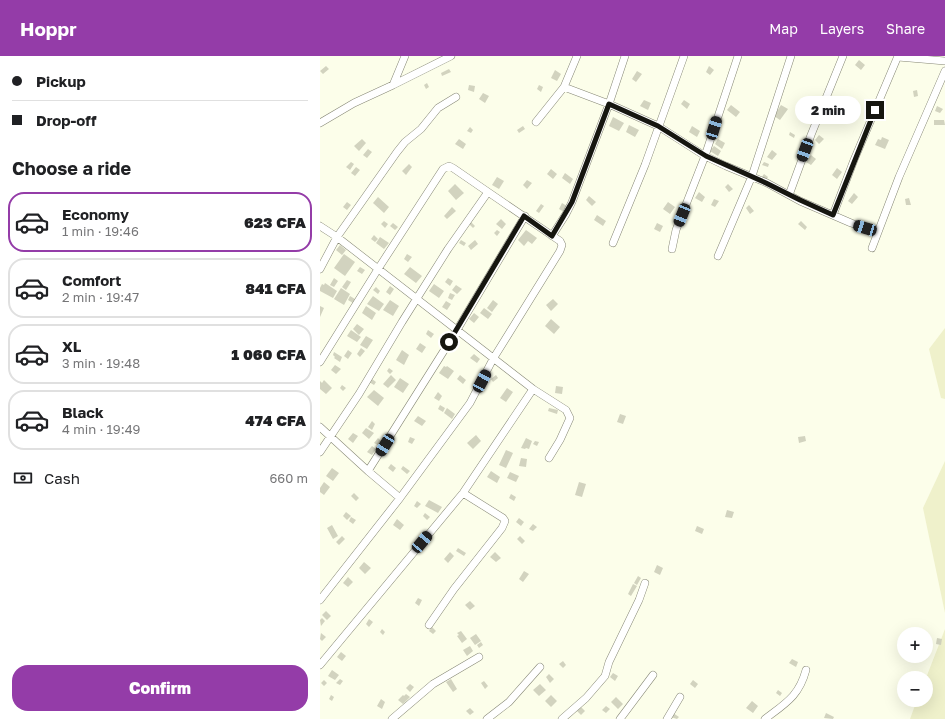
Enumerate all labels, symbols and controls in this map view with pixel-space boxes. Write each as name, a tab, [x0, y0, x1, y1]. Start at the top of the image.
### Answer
text: Hoppr	[20, 17, 77, 40]
text: Map	[769, 20, 798, 37]
text: Layers	[820, 20, 864, 37]
text: Share	[886, 20, 925, 37]
text: Pickup	[36, 72, 86, 90]
callout: 2 min	[795, 96, 861, 124]
route end	[866, 101, 884, 119]
text: 2 min	[811, 102, 845, 118]
text: Drop-off	[36, 111, 96, 129]
car	[705, 115, 723, 141]
car	[795, 137, 815, 163]
text: Choose a ride	[12, 157, 131, 179]
car	[672, 202, 692, 228]
icon: car	[14, 204, 50, 240]
text: Economy	[62, 205, 129, 223]
text: 623 CFA	[244, 213, 306, 231]
car	[852, 219, 878, 237]
text: 1 min · 19:46	[62, 223, 139, 239]
icon: car	[14, 270, 50, 306]
text: Comfort	[62, 271, 121, 289]
text: 841 CFA	[245, 279, 306, 297]
text: 2 min · 19:47	[62, 289, 139, 305]
route start	[440, 333, 458, 351]
icon: car	[14, 336, 50, 372]
text: XL	[62, 337, 81, 355]
text: 1 060 CFA	[231, 345, 306, 363]
text: 3 min · 19:48	[62, 355, 140, 371]
car	[471, 368, 493, 394]
icon: car	[14, 402, 50, 438]
text: Black	[62, 403, 104, 421]
text: 474 CFA	[245, 411, 306, 429]
text: 4 min · 19:49	[62, 421, 140, 437]
car	[374, 432, 396, 458]
icon: cash	[12, 467, 34, 489]
text: Cash	[44, 469, 80, 487]
text: 660 m	[269, 470, 308, 486]
car	[410, 529, 434, 555]
map controls	[897, 627, 933, 707]
button: +	[897, 627, 933, 663]
button: Confirm	[12, 665, 308, 711]
button: −	[897, 671, 933, 707]

